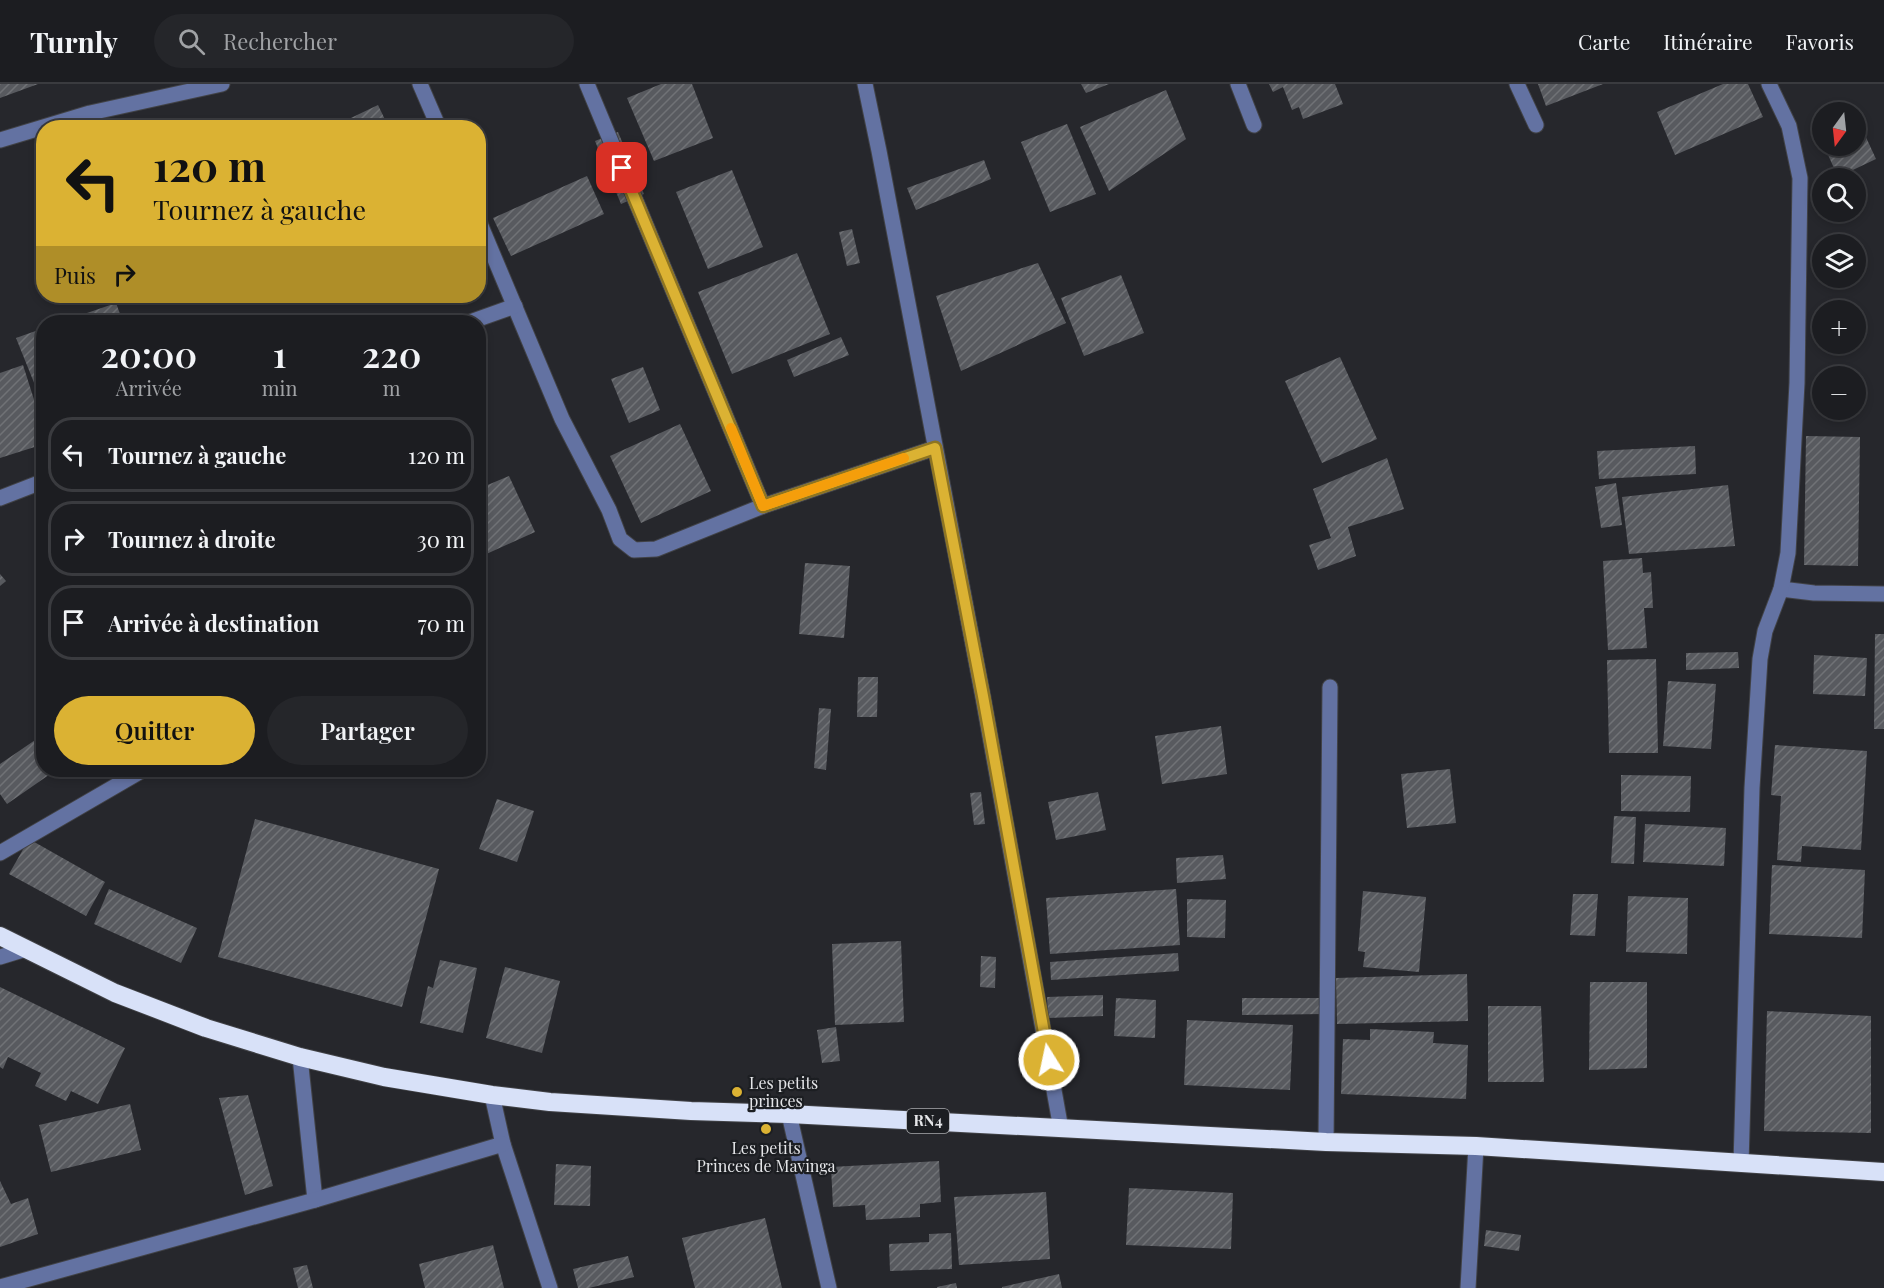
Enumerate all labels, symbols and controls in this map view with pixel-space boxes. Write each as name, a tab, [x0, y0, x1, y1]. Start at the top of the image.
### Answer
search box	[154, 14, 574, 68]
text: Turnly	[30, 23, 118, 60]
icon: search	[175, 25, 208, 58]
text: Rechercher	[223, 26, 337, 56]
text: Carte	[1578, 27, 1630, 55]
text: Itinéraire	[1663, 27, 1753, 55]
text: Favoris	[1786, 27, 1854, 55]
north arrow	[1812, 102, 1866, 156]
map controls	[1812, 102, 1866, 420]
text: 120 m	[153, 137, 266, 193]
pin	[596, 142, 647, 193]
icon: left	[54, 144, 132, 222]
icon: arrive	[605, 151, 638, 184]
button: search	[1812, 168, 1866, 222]
text: Tournez à gauche	[153, 191, 366, 227]
button: layers	[1812, 234, 1866, 288]
icon: right	[108, 258, 141, 291]
text: Puis	[54, 260, 96, 290]
button: +	[1812, 300, 1866, 354]
text: 20:00	[101, 329, 197, 377]
text: 1	[273, 329, 286, 377]
text: 220	[362, 329, 421, 377]
button: −	[1812, 366, 1866, 420]
text: Arrivée	[116, 374, 182, 401]
text: min	[262, 374, 297, 401]
text: m	[383, 374, 401, 401]
icon: left	[57, 438, 90, 471]
text: Tournez à gauche	[108, 440, 286, 470]
text: 120 m	[408, 440, 465, 470]
icon: right	[57, 522, 90, 555]
text: Tournez à droite	[108, 524, 276, 554]
text: 30 m	[417, 524, 465, 554]
icon: arrive	[57, 606, 90, 639]
text: Arrivée à destination	[108, 608, 319, 638]
text: 70 m	[418, 608, 465, 638]
button: Quitter	[54, 696, 255, 765]
button: Partager	[267, 696, 468, 765]
position arrow	[1017, 1028, 1081, 1092]
place label: Les petits princes	[749, 1072, 818, 1111]
marker: Les petits princes	[730, 1085, 744, 1099]
road number: RN4	[907, 1109, 949, 1133]
marker: Les petits Princes de Mavinga	[759, 1122, 773, 1136]
place label: Les petits Princes de Mavinga	[696, 1137, 836, 1176]

